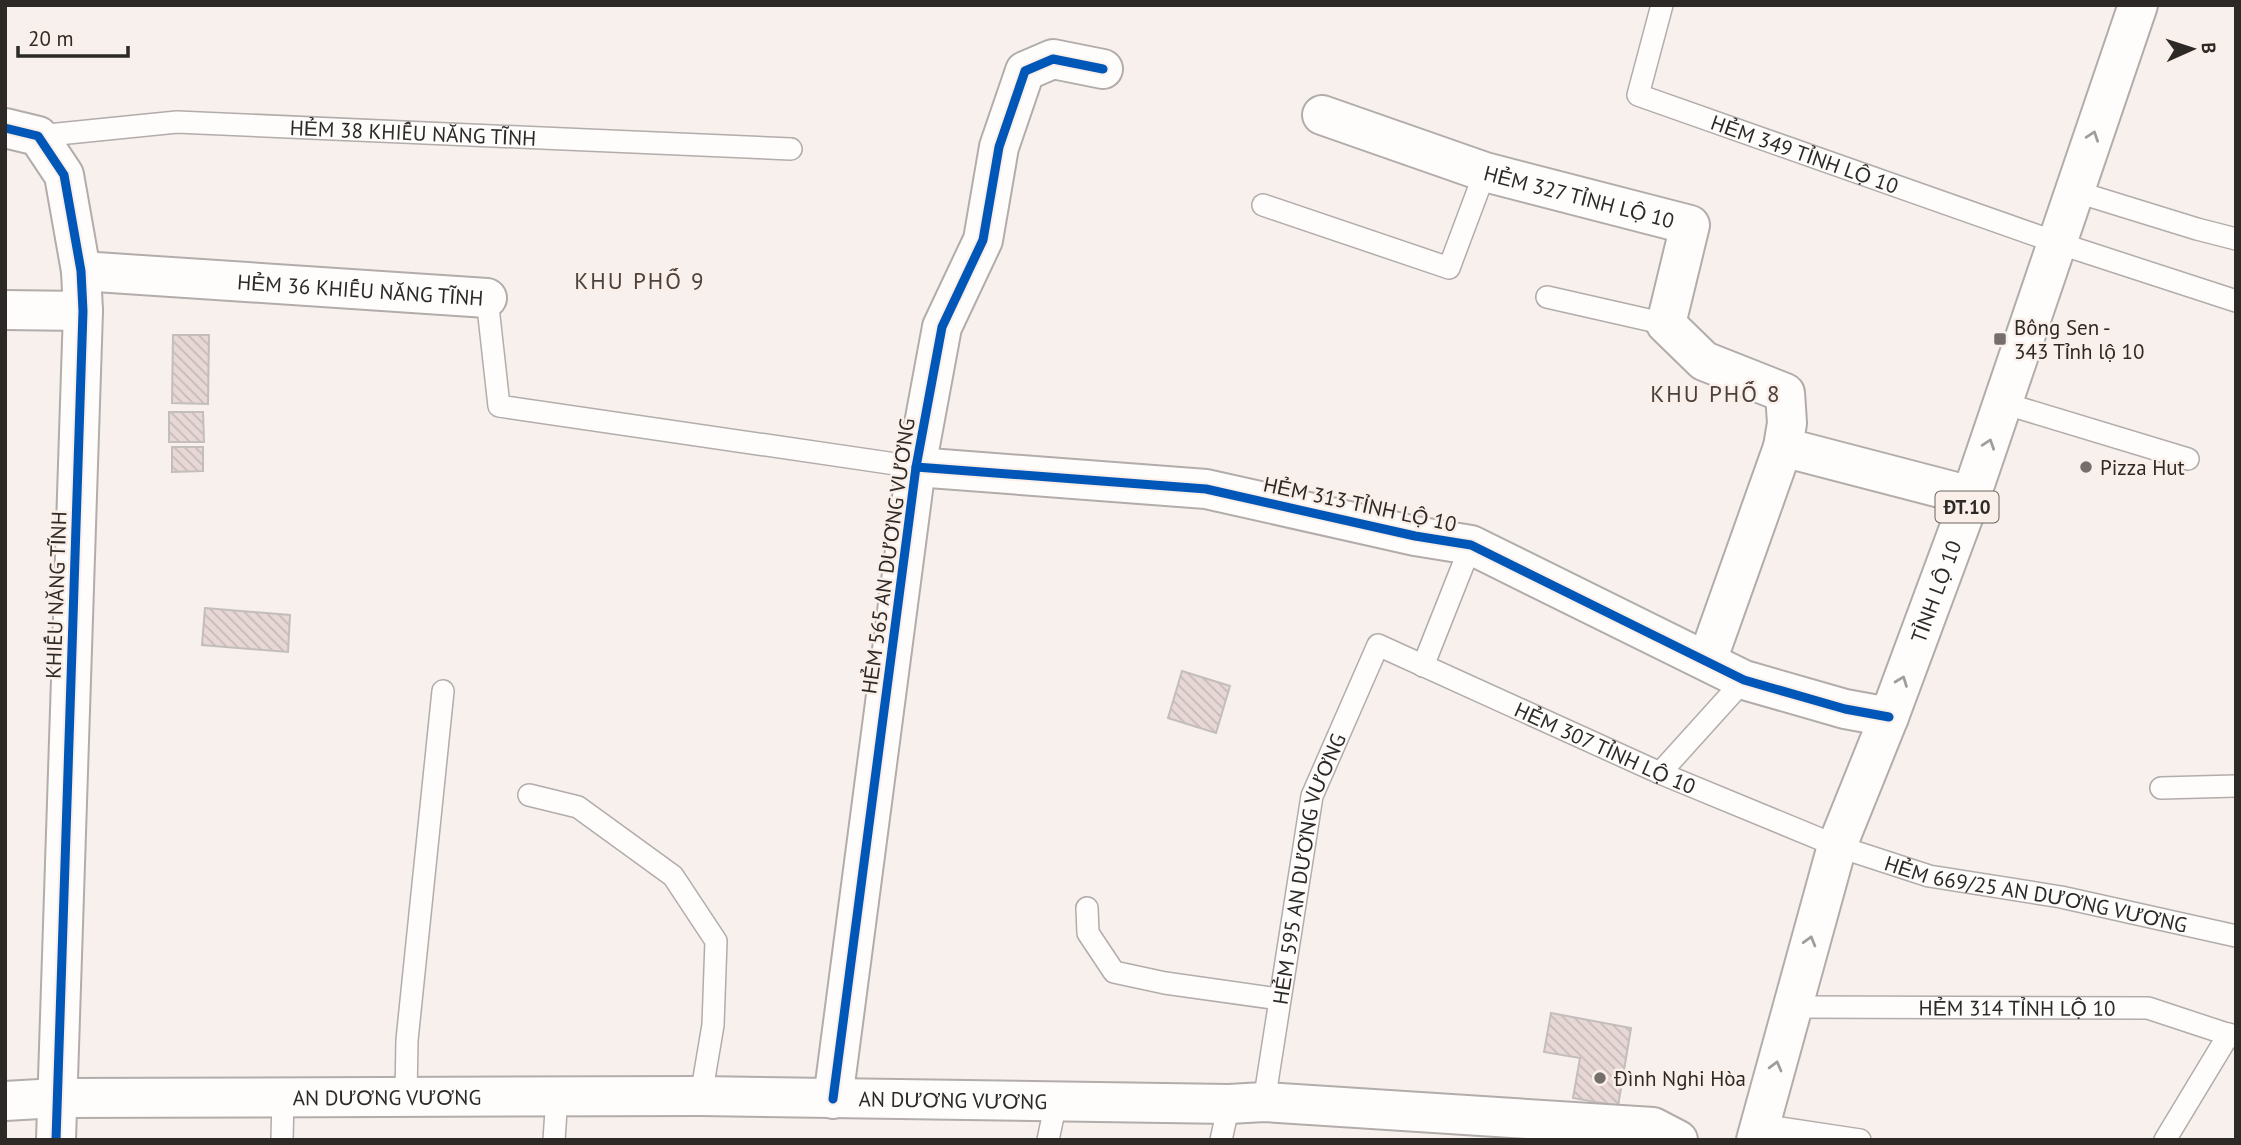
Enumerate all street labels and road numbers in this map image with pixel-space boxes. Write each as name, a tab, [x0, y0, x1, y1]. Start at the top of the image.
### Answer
street label: HẺM 349 TỈNH LỘ 10	[1708, 108, 1902, 199]
street label: HẺM 38 KHIẾU NĂNG TĨNH	[289, 113, 537, 151]
street label: HẺM 327 TỈNH LỘ 10	[1481, 159, 1677, 234]
street label: HẺM 36 KHIẾU NĂNG TĨNH	[236, 268, 484, 311]
street label: HẺM 565 AN DƯƠNG VƯƠNG	[855, 416, 921, 696]
street label: HẺM 313 TỈNH LỘ 10	[1261, 470, 1459, 538]
road number: ĐT.10	[1936, 492, 1998, 522]
street label: KHIẾU NĂNG TĨNH	[40, 511, 72, 679]
street label: TỈNH LỘ 10	[1904, 537, 1967, 646]
street label: HẺM 307 TỈNH LỘ 10	[1510, 695, 1700, 800]
street label: HẺM 595 AN DƯƠNG VƯƠNG	[1266, 729, 1351, 1006]
street label: HẺM 669/25 AN DƯƠNG VƯƠNG	[1881, 849, 2190, 938]
street label: HẺM 314 TỈNH LỘ 10	[1919, 994, 2115, 1021]
street label: AN DƯƠNG VƯƠNG	[293, 1083, 481, 1111]
street label: AN DƯƠNG VƯƠNG	[858, 1085, 1047, 1115]

